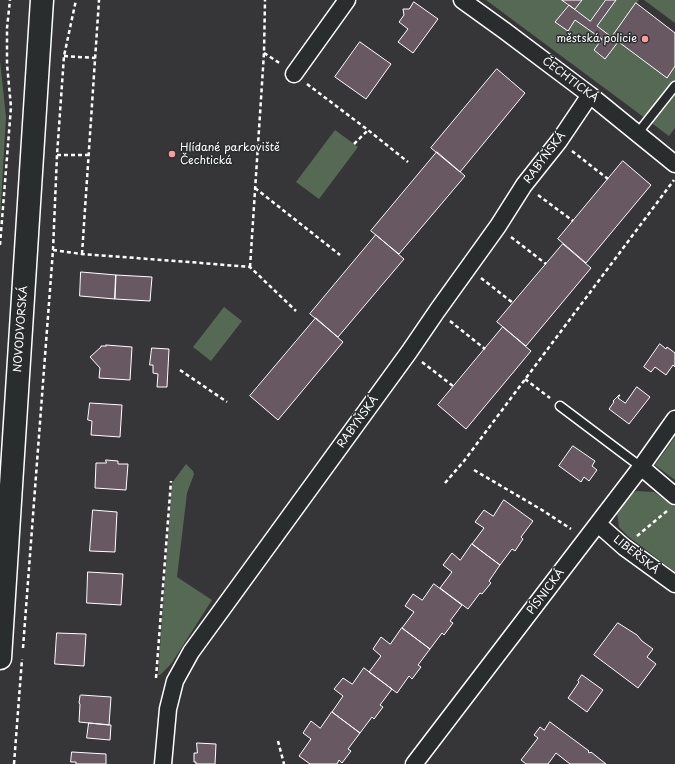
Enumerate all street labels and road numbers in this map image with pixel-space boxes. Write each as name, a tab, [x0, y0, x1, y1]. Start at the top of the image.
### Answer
street label: ČECHTICKÁ	[539, 55, 601, 105]
street label: RABYŇSKÁ	[521, 130, 569, 186]
street label: NOVODVORSKÁ	[11, 285, 31, 373]
street label: RABYŇSKÁ	[335, 393, 381, 451]
street label: LIBEŘSKÁ	[610, 533, 662, 577]
street label: PÍSNICKÁ	[525, 567, 567, 617]

